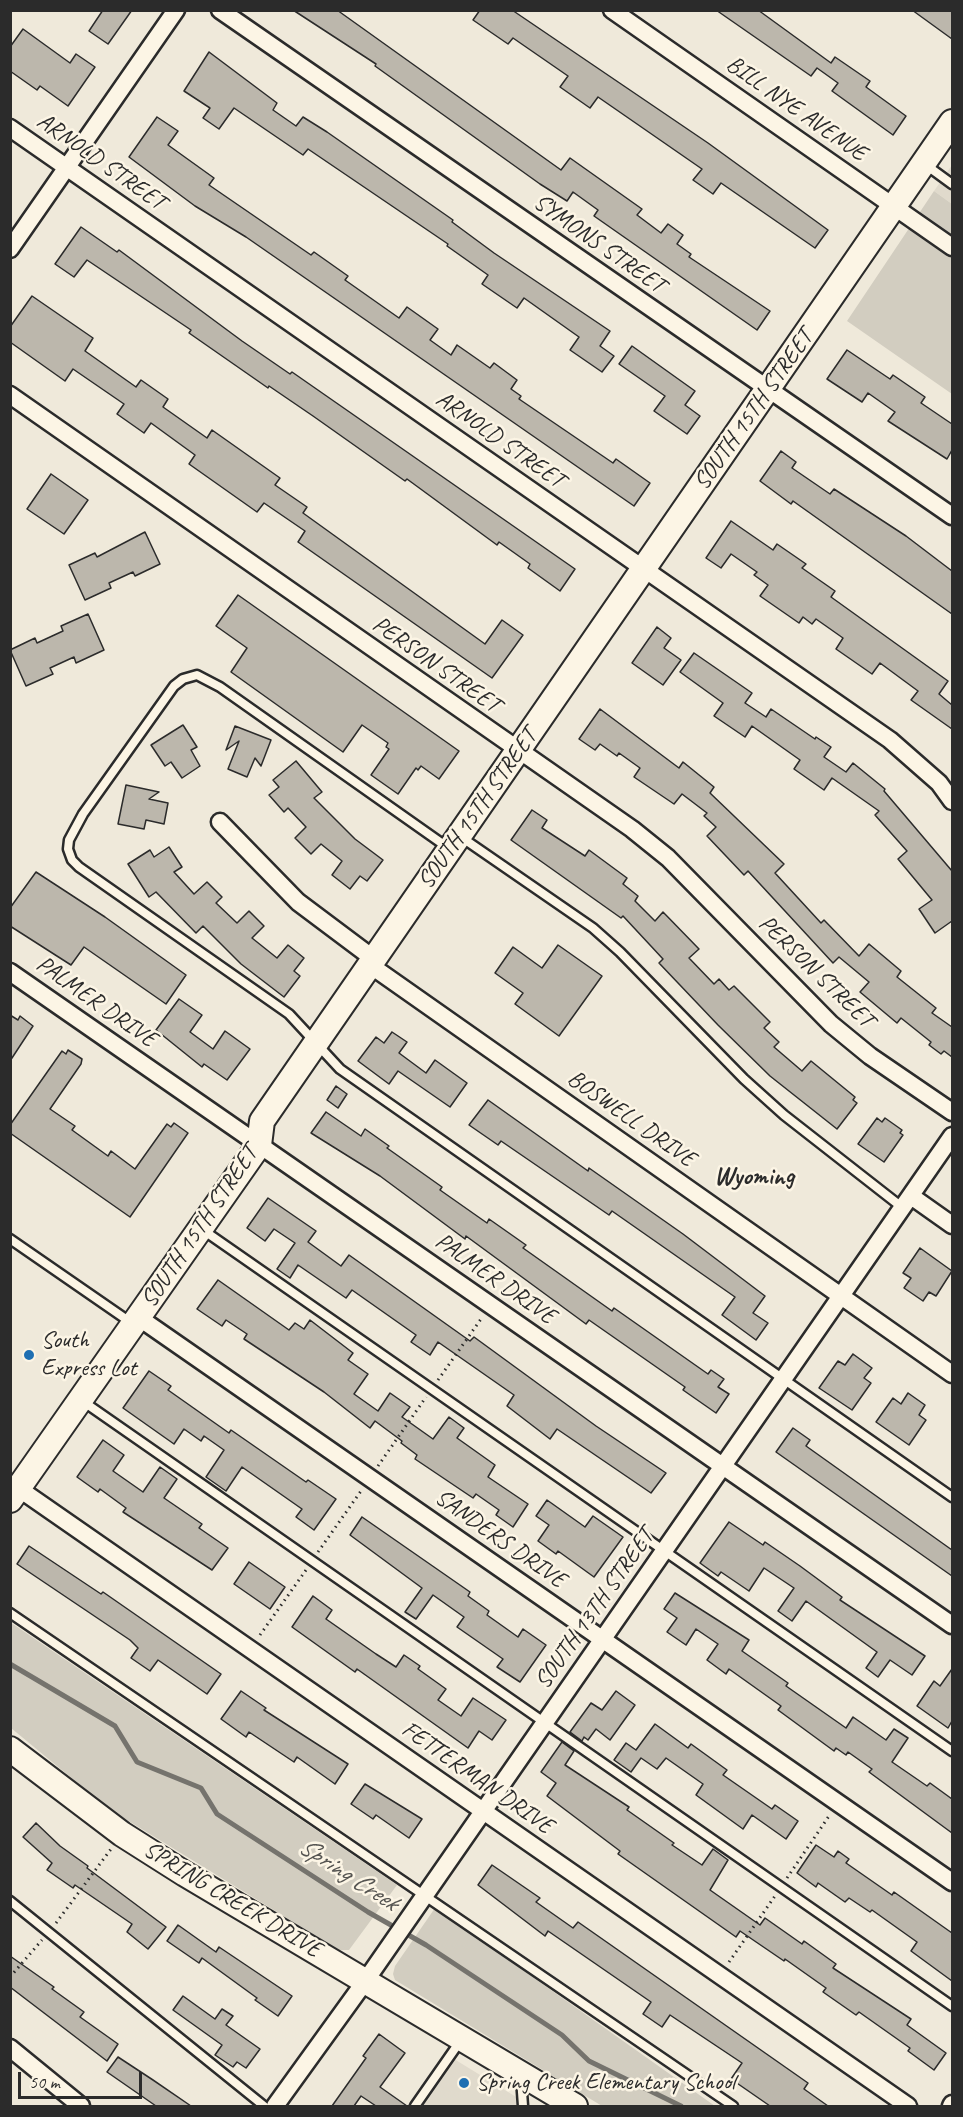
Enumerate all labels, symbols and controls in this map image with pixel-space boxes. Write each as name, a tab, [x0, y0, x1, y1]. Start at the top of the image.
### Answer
street label: BILL NYE AVENUE	[720, 50, 872, 168]
street label: ARNOLD STREET	[31, 107, 171, 217]
street label: SYMONS STREET	[528, 188, 670, 300]
street label: SOUTH 15TH STREET	[688, 324, 820, 496]
street label: ARNOLD STREET	[430, 385, 570, 495]
street label: PERSON STREET	[366, 610, 506, 720]
street label: SOUTH 15TH STREET	[412, 723, 544, 895]
street label: PERSON STREET	[752, 910, 880, 1034]
street label: PALMER DRIVE	[30, 950, 162, 1054]
street label: BOSWELL DRIVE	[562, 1064, 700, 1174]
street label: SOUTH 15TH STREET	[135, 1141, 265, 1313]
district label: Wyoming	[714, 1161, 794, 1193]
street label: PALMER DRIVE	[429, 1227, 561, 1331]
place label: South Express Lot	[41, 1327, 136, 1383]
marker: South Express Lot	[22, 1348, 36, 1362]
street label: SANDERS DRIVE	[429, 1483, 571, 1595]
street label: SOUTH 13TH STREET	[529, 1523, 661, 1695]
street label: FETTERMAN DRIVE	[396, 1715, 558, 1841]
water label: Spring Creek	[293, 1831, 403, 1919]
street label: SPRING CREEK DRIVE	[138, 1836, 326, 1964]
scale bar	[21, 2060, 146, 2098]
place label: Spring Creek Elementary School	[476, 2069, 735, 2097]
text: 50 m	[29, 2071, 60, 2093]
marker: Spring Creek Elementary School	[457, 2076, 471, 2090]

